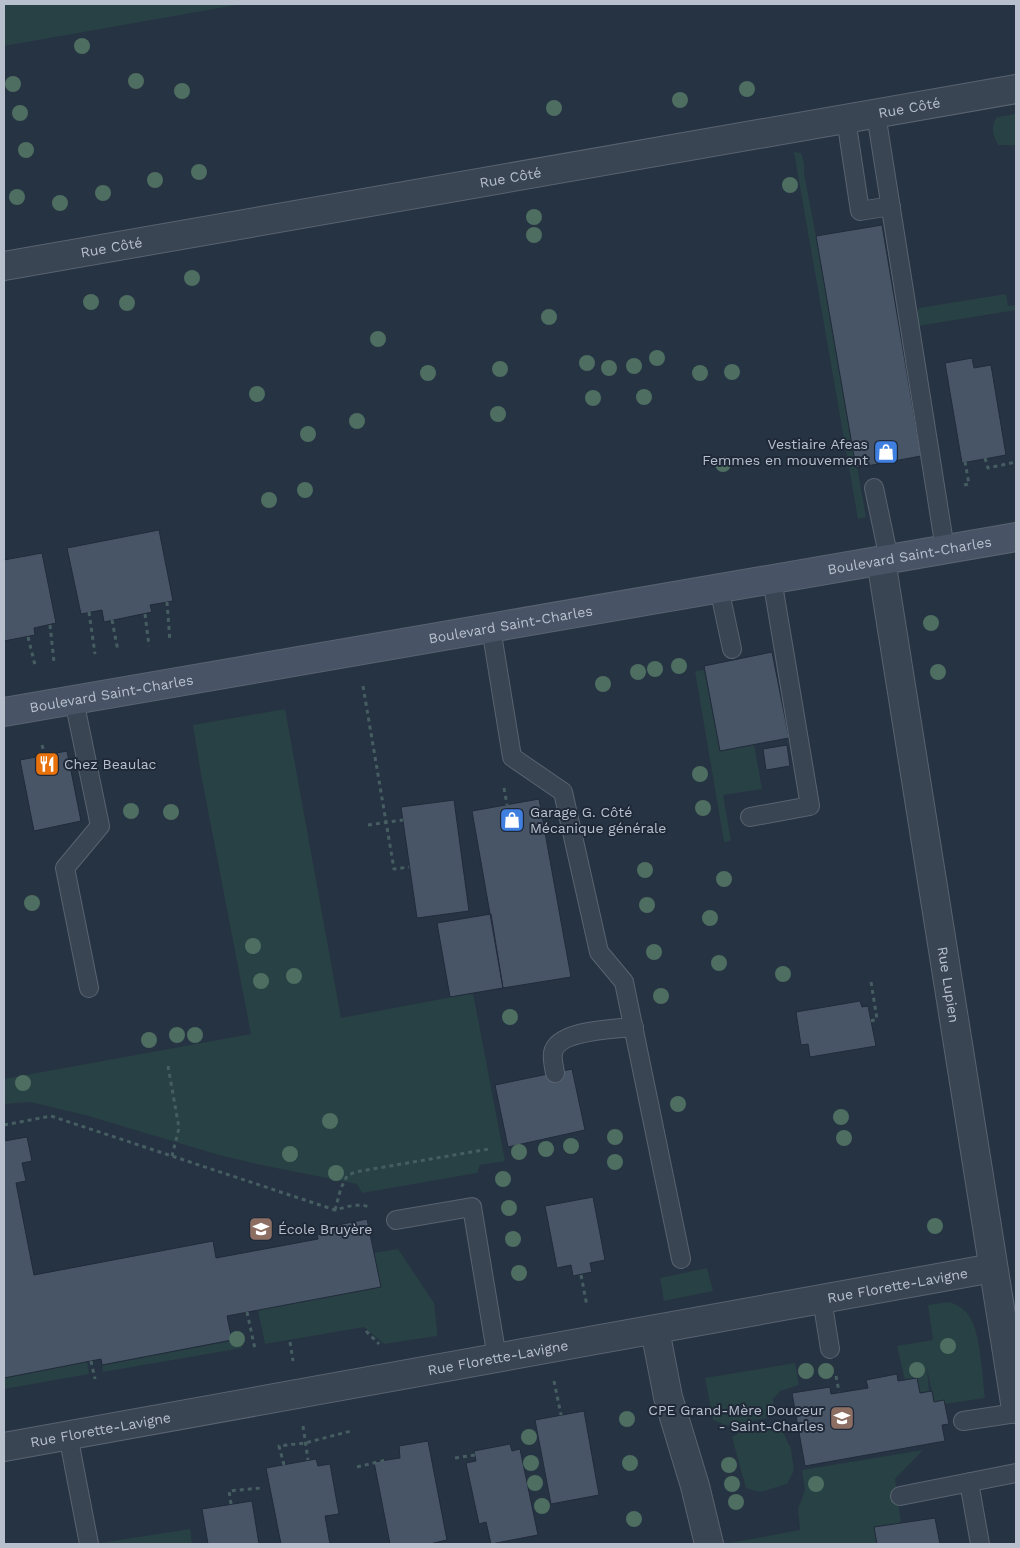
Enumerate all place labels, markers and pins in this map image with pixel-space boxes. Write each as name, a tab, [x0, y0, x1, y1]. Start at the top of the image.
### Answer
place label: Vestiaire Afeas Femmes en mouvement	[702, 436, 868, 468]
shop icon: Vestiaire Afeas Femmes en mouvement	[873, 439, 899, 465]
restaurant icon: Chez Beaulac	[34, 751, 60, 777]
place label: Chez Beaulac	[64, 756, 157, 772]
place label: Garage G. Côté Mécanique générale	[530, 804, 666, 836]
shop icon: Garage G. Côté Mécanique générale	[499, 807, 525, 833]
school or university icon: École Bruyère	[248, 1216, 274, 1242]
place label: École Bruyère	[278, 1221, 372, 1237]
place label: CPE Grand-Mère Douceur - Saint-Charles	[648, 1402, 824, 1434]
school or university icon: CPE Grand-Mère Douceur - Saint-Charles	[829, 1405, 855, 1431]

